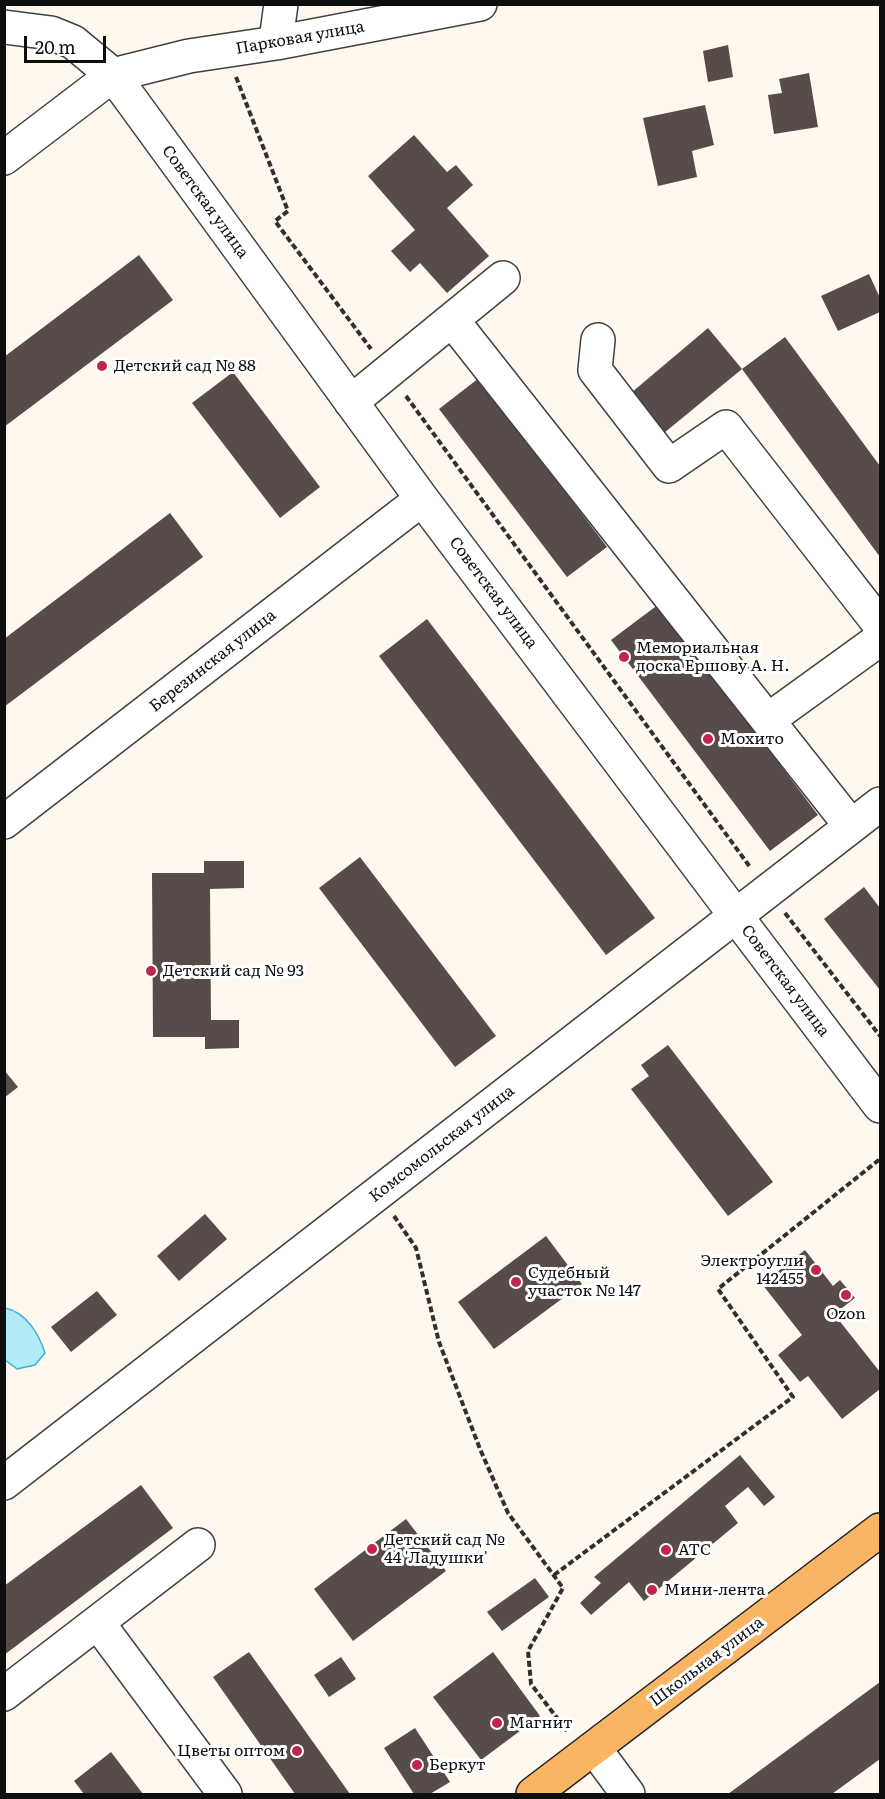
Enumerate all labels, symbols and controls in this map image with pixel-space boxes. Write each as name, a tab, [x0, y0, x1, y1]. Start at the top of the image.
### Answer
street label: Парковая улица	[234, 17, 366, 59]
scale bar	[27, 24, 110, 62]
text: 20 m	[35, 33, 76, 60]
street label: Советская улица	[158, 142, 252, 262]
place label: Детский сад № 88	[114, 356, 256, 376]
marker: Детский сад № 88	[95, 359, 109, 373]
street label: Советская улица	[445, 533, 541, 653]
street label: Березинская улица	[146, 606, 280, 716]
place label: Мемориальная доска Ершову А. Н.	[636, 638, 790, 676]
marker: Мемориальная доска Ершову А. Н.	[617, 650, 631, 664]
place label: Мохито	[720, 729, 784, 749]
marker: Мохито	[701, 732, 715, 746]
street label: Советская улица	[737, 921, 833, 1041]
place label: Детский сад № 93	[163, 961, 304, 981]
marker: Детский сад № 93	[144, 964, 158, 978]
street label: Комсомольская улица	[366, 1081, 518, 1207]
place label: Электроугли 142455	[701, 1251, 804, 1289]
place label: Судебный участок № 147	[528, 1263, 641, 1301]
marker: Электроугли 142455	[809, 1263, 823, 1277]
marker: Судебный участок № 147	[509, 1275, 523, 1289]
marker: Ozon	[839, 1288, 853, 1302]
place label: Ozon	[826, 1304, 866, 1324]
place label: Детский сад № 44 'Ладушки'	[384, 1530, 505, 1568]
place label: АТС	[678, 1540, 711, 1560]
marker: Детский сад № 44 'Ладушки'	[365, 1542, 379, 1556]
marker: АТС	[659, 1543, 673, 1557]
place label: Мини-лента	[664, 1580, 765, 1600]
marker: Мини-лента	[645, 1583, 659, 1597]
street label: Школьная улица	[646, 1613, 768, 1711]
place label: Магнит	[509, 1713, 573, 1733]
marker: Магнит	[490, 1716, 504, 1730]
place label: Цветы оптом	[177, 1741, 285, 1761]
marker: Цветы оптом	[290, 1744, 304, 1758]
place label: Беркут	[429, 1755, 485, 1775]
marker: Беркут	[410, 1758, 424, 1772]

